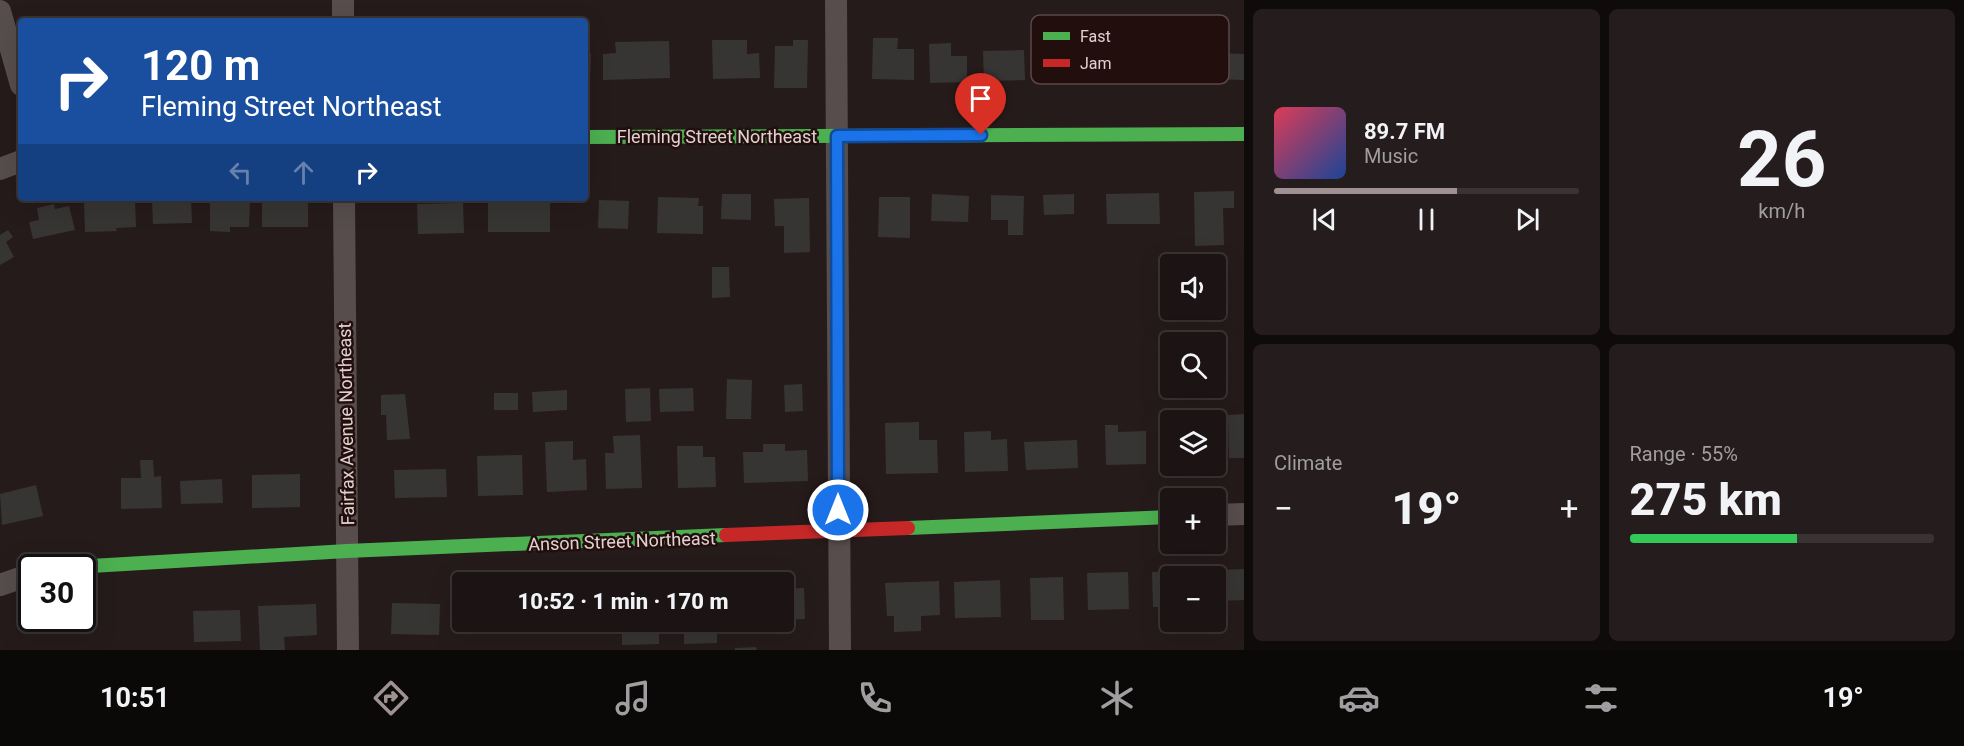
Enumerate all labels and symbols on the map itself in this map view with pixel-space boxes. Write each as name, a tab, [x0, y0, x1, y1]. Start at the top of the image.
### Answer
legend	[1031, 15, 1229, 84]
text: Fast	[1080, 27, 1111, 46]
text: Jam	[1080, 54, 1112, 73]
pin	[955, 73, 1006, 135]
street label: Fleming Street Northeast	[617, 126, 817, 147]
street label: Fairfax Avenue Northeast	[334, 322, 358, 526]
position arrow	[806, 478, 870, 542]
street label: Anson Street Northeast	[528, 527, 716, 555]
speed limit sign: 30	[18, 554, 96, 632]

